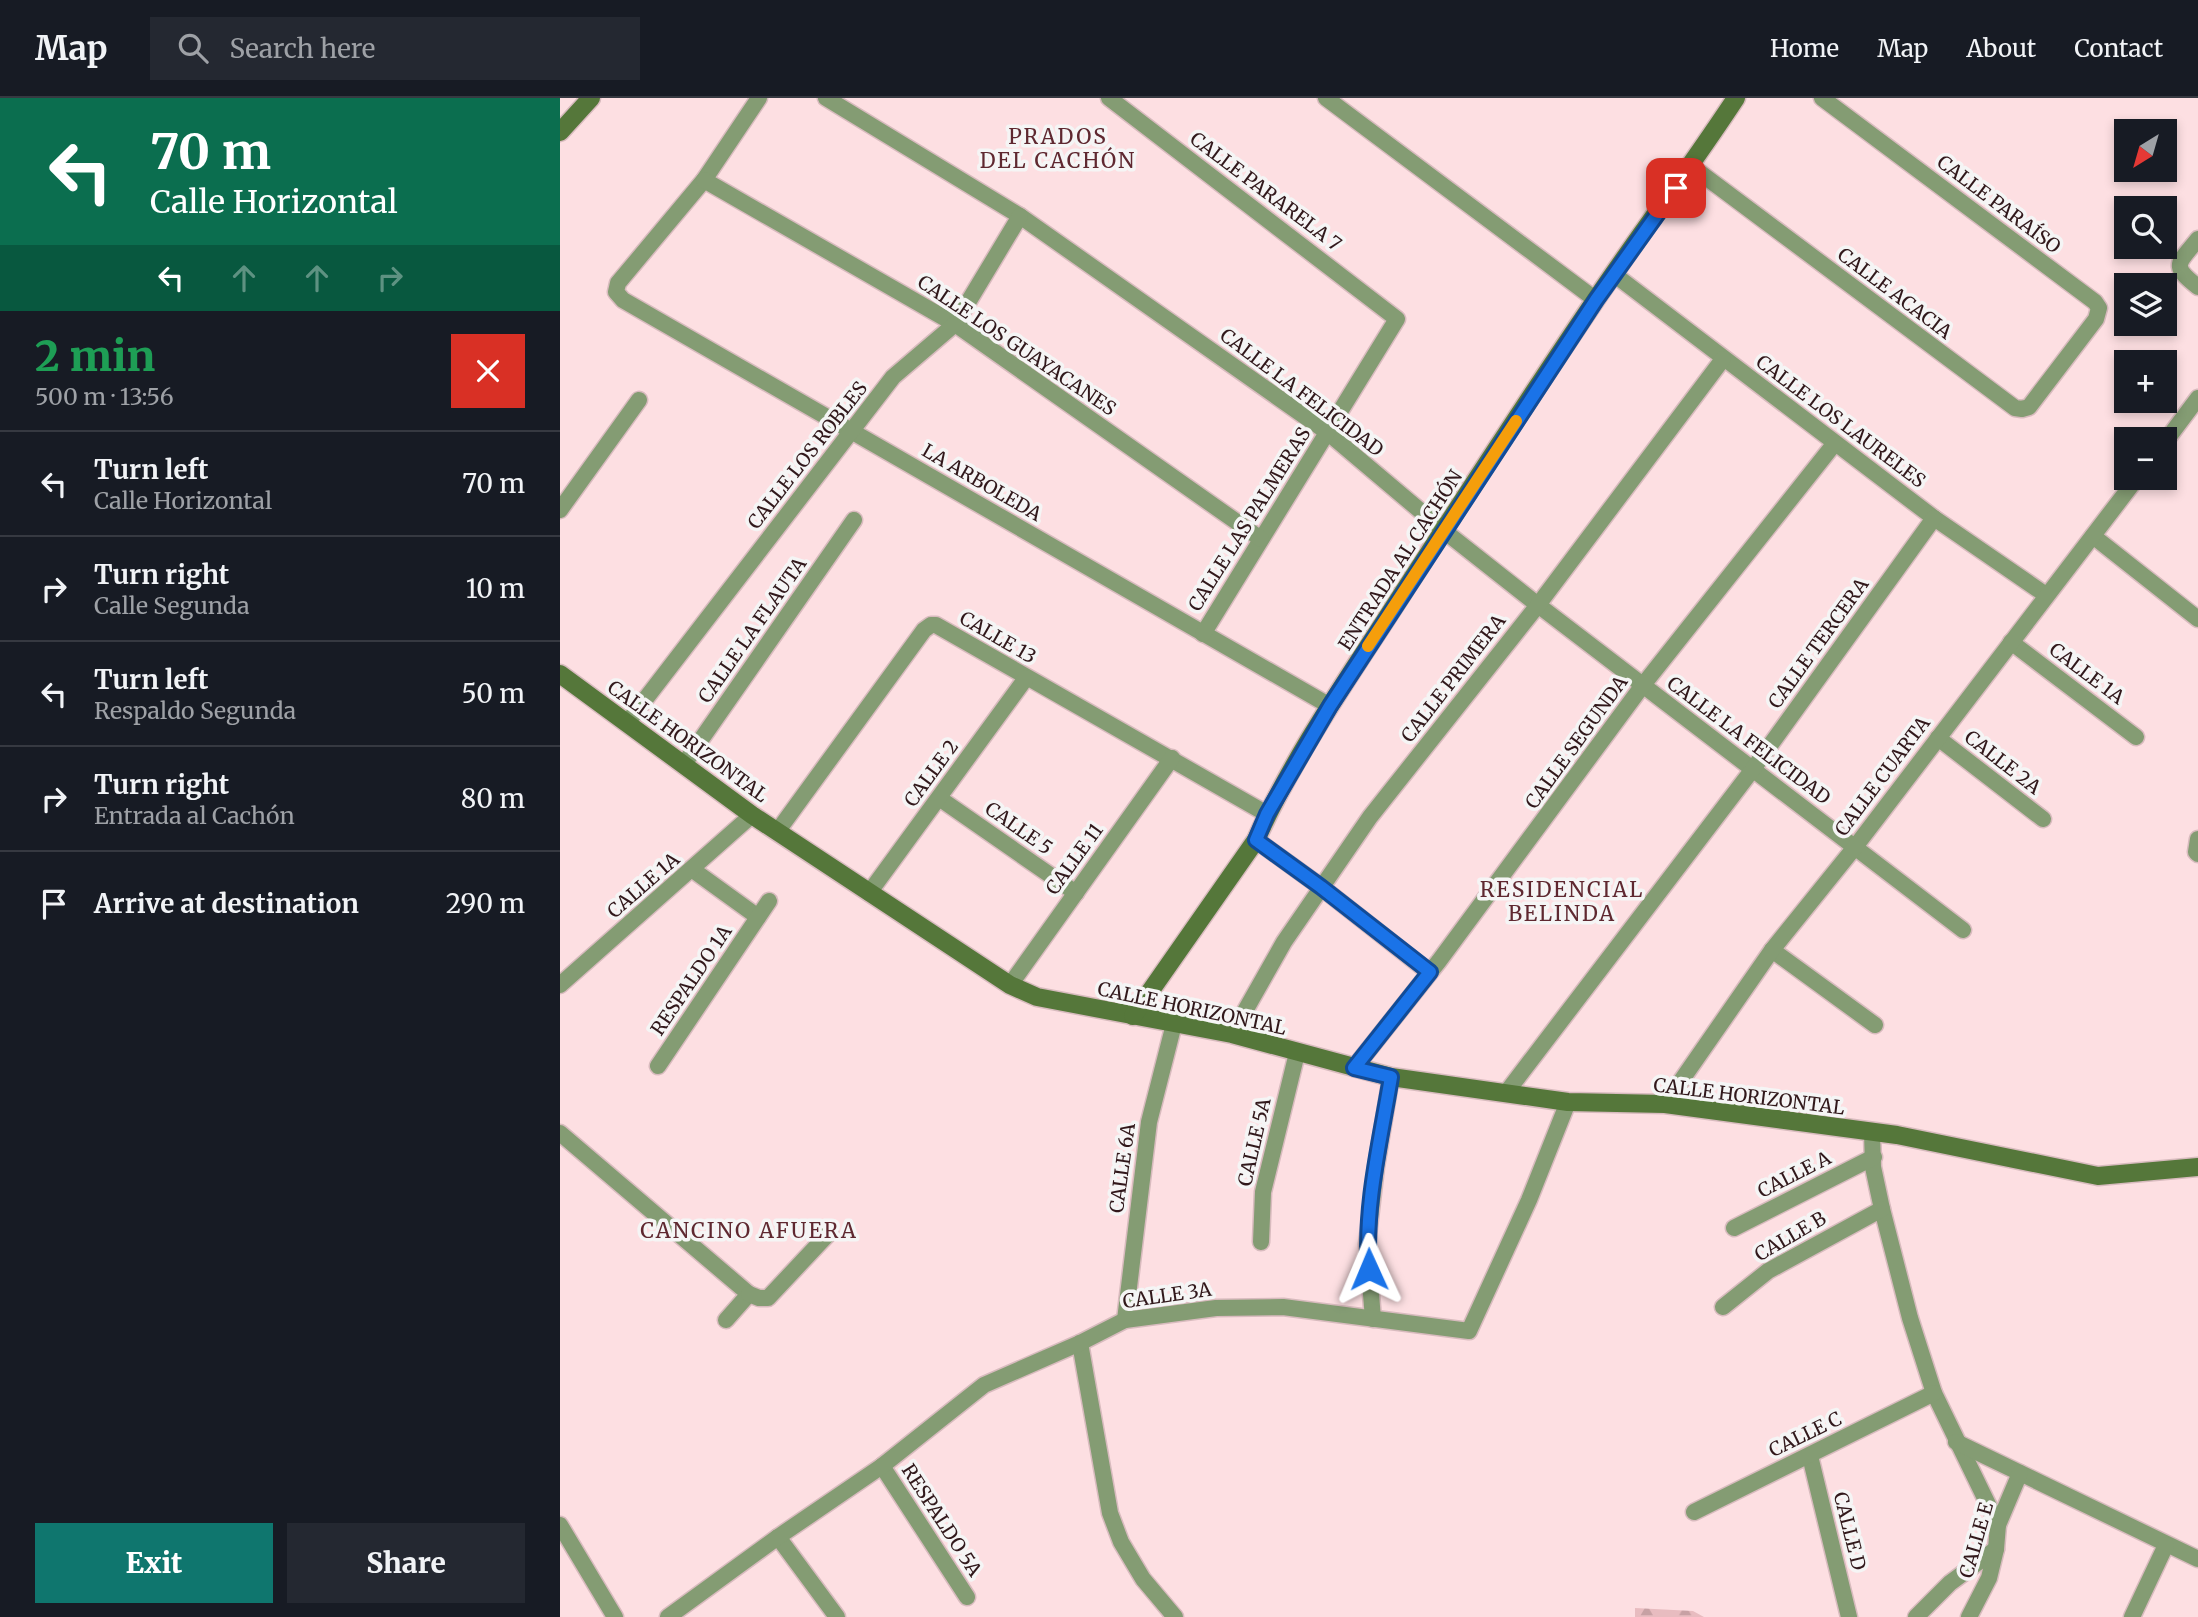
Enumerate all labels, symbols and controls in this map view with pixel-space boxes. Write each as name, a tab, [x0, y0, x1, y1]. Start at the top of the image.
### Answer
search box	[150, 17, 640, 80]
text: Map	[35, 28, 108, 69]
icon: search	[174, 29, 212, 67]
text: Search here	[230, 32, 375, 65]
text: Home	[1770, 33, 1839, 64]
text: Map	[1877, 33, 1928, 64]
text: About	[1966, 33, 2036, 64]
text: Contact	[2074, 33, 2163, 64]
north arrow	[2114, 119, 2177, 182]
map controls	[2114, 119, 2177, 490]
text: 70 m	[150, 121, 271, 182]
district label: PRADOS DEL CACHÓN	[980, 123, 1136, 174]
icon: left	[35, 126, 126, 217]
street label: CALLE PARARELA 7	[1186, 126, 1347, 256]
street label: CALLE PARAÍSO	[1932, 150, 2066, 259]
pin	[1646, 158, 1706, 218]
icon: arrive	[1657, 169, 1695, 207]
text: Calle Horizontal	[150, 182, 398, 222]
button: search	[2114, 196, 2177, 259]
street label: CALLE ACACIA	[1833, 242, 1957, 344]
icon: left	[152, 259, 190, 297]
icon: ahead	[225, 259, 263, 297]
icon: ahead	[298, 259, 336, 297]
icon: right	[371, 259, 409, 297]
street label: CALLE LOS GUAYACANES	[913, 270, 1121, 420]
button: layers	[2114, 273, 2177, 336]
street label: CALLE LA FELICIDAD	[1216, 323, 1388, 461]
text: 2 min	[35, 330, 155, 382]
button: close	[451, 334, 525, 408]
street label: CALLE LOS LAURELES	[1752, 349, 1930, 493]
button: +	[2114, 350, 2177, 413]
street label: CALLE LOS ROBLES	[742, 376, 872, 534]
text: 500 m · 13:56	[35, 382, 174, 411]
street label: CALLE LAS PALMERAS	[1183, 423, 1315, 615]
button: −	[2114, 427, 2177, 490]
street label: LA ARBOLEDA	[918, 438, 1047, 526]
text: Turn left	[94, 453, 208, 486]
icon: left	[35, 465, 73, 503]
street label: ENTRADA AL CACHÓN	[1333, 465, 1467, 655]
text: 70 m	[462, 467, 525, 500]
text: Calle Horizontal	[94, 486, 272, 515]
street label: CALLE LA FLAUTA	[693, 552, 812, 707]
text: Turn right	[94, 558, 229, 591]
icon: right	[35, 570, 73, 608]
text: 10 m	[466, 572, 525, 605]
street label: CALLE TERCERA	[1763, 573, 1874, 713]
text: Calle Segunda	[94, 591, 249, 620]
street label: CALLE 13	[955, 605, 1041, 669]
street label: CALLE PRIMERA	[1396, 609, 1511, 747]
street label: CALLE 1A	[2045, 637, 2130, 709]
text: Turn left	[94, 663, 208, 696]
street label: CALLE SEGUNDA	[1520, 670, 1633, 813]
street label: CALLE LA FELICIDAD	[1663, 671, 1835, 809]
icon: left	[35, 675, 73, 713]
street label: CALLE HORIZONTAL	[603, 675, 773, 807]
text: 50 m	[461, 677, 525, 710]
text: Respaldo Segunda	[94, 696, 296, 725]
street label: CALLE CUARTA	[1829, 711, 1935, 840]
street label: CALLE 2A	[1960, 725, 2046, 800]
street label: CALLE 2	[899, 735, 963, 811]
text: Turn right	[94, 768, 229, 801]
icon: right	[35, 780, 73, 818]
text: 80 m	[461, 782, 525, 815]
street label: CALLE 5	[981, 796, 1057, 860]
text: Entrada al Cachón	[94, 801, 295, 830]
street label: CALLE 11	[1040, 818, 1108, 899]
street label: CALLE 1A	[602, 847, 685, 923]
district label: RESIDENCIAL BELINDA	[1480, 876, 1644, 927]
icon: arrive	[35, 885, 73, 923]
text: Arrive at destination	[94, 887, 359, 920]
text: 290 m	[446, 887, 525, 920]
street label: RESPALDO 1A	[645, 920, 737, 1040]
street label: CALLE HORIZONTAL	[1095, 976, 1289, 1040]
street label: CALLE HORIZONTAL	[1652, 1072, 1846, 1120]
street label: CALLE 5A	[1232, 1095, 1276, 1188]
street label: CALLE 6A	[1104, 1121, 1140, 1214]
street label: CALLE A	[1753, 1145, 1835, 1203]
street label: CALLE B	[1750, 1206, 1830, 1266]
district label: CANCINO AFUERA	[640, 1217, 858, 1244]
position arrow	[1332, 1232, 1406, 1306]
street label: CALLE 3A	[1121, 1277, 1214, 1313]
street label: CALLE C	[1765, 1406, 1845, 1462]
street label: RESPALDO 5A	[897, 1459, 988, 1581]
street label: CALLE D	[1829, 1489, 1871, 1573]
street label: CALLE E	[1954, 1499, 1998, 1581]
button: Exit	[35, 1523, 273, 1603]
button: Share	[287, 1523, 525, 1603]

